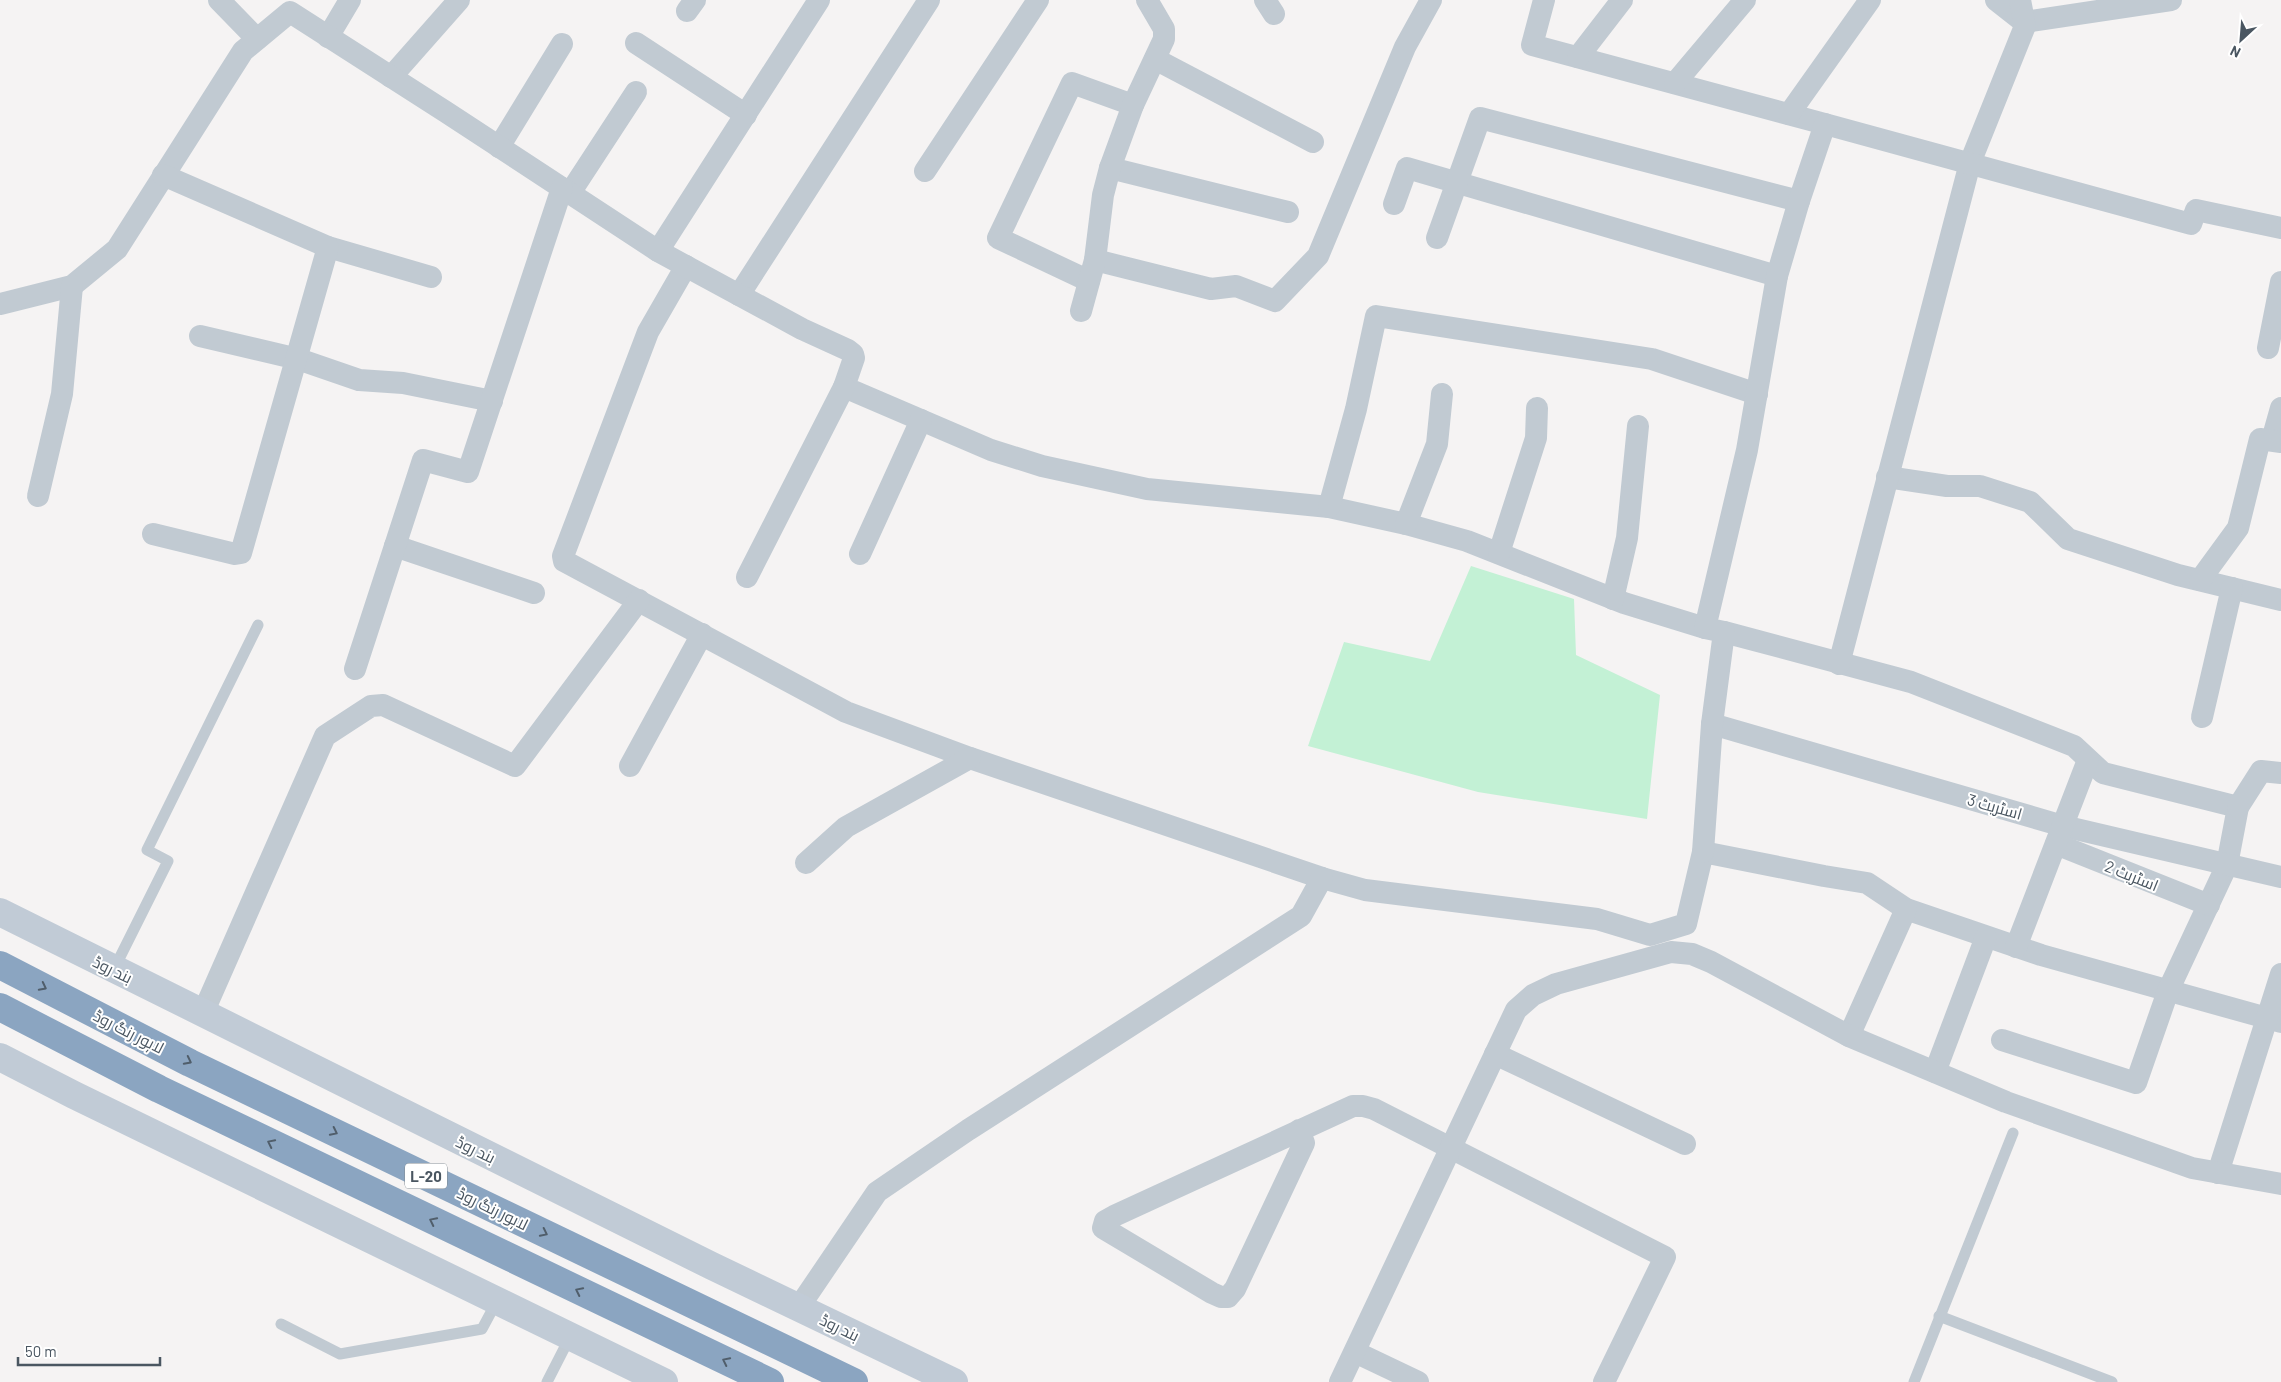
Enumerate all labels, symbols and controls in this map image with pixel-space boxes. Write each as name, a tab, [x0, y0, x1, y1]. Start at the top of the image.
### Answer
north arrow	[2216, 15, 2266, 65]
text: N	[2227, 42, 2243, 62]
street label: اسٹریٹ 3	[1965, 789, 2024, 824]
street label: اسٹریٹ 2	[2102, 856, 2162, 895]
street label: بند روڈ	[90, 951, 136, 988]
one-way arrow	[38, 981, 47, 991]
street label: لاہور رنگ روڈ	[90, 1005, 167, 1059]
one-way arrow	[183, 1055, 192, 1065]
one-way arrow	[329, 1126, 338, 1136]
street label: بند روڈ	[453, 1131, 499, 1168]
one-way arrow	[267, 1139, 276, 1149]
road number: L-20	[405, 1164, 447, 1188]
street label: لاہور رنگ روڈ	[454, 1183, 532, 1235]
one-way arrow	[429, 1216, 438, 1227]
one-way arrow	[539, 1227, 548, 1237]
one-way arrow	[576, 1287, 585, 1297]
street label: بند روڈ	[817, 1309, 863, 1346]
scale bar	[18, 1334, 160, 1366]
text: 50 m	[25, 1342, 57, 1360]
one-way arrow	[722, 1357, 731, 1367]

